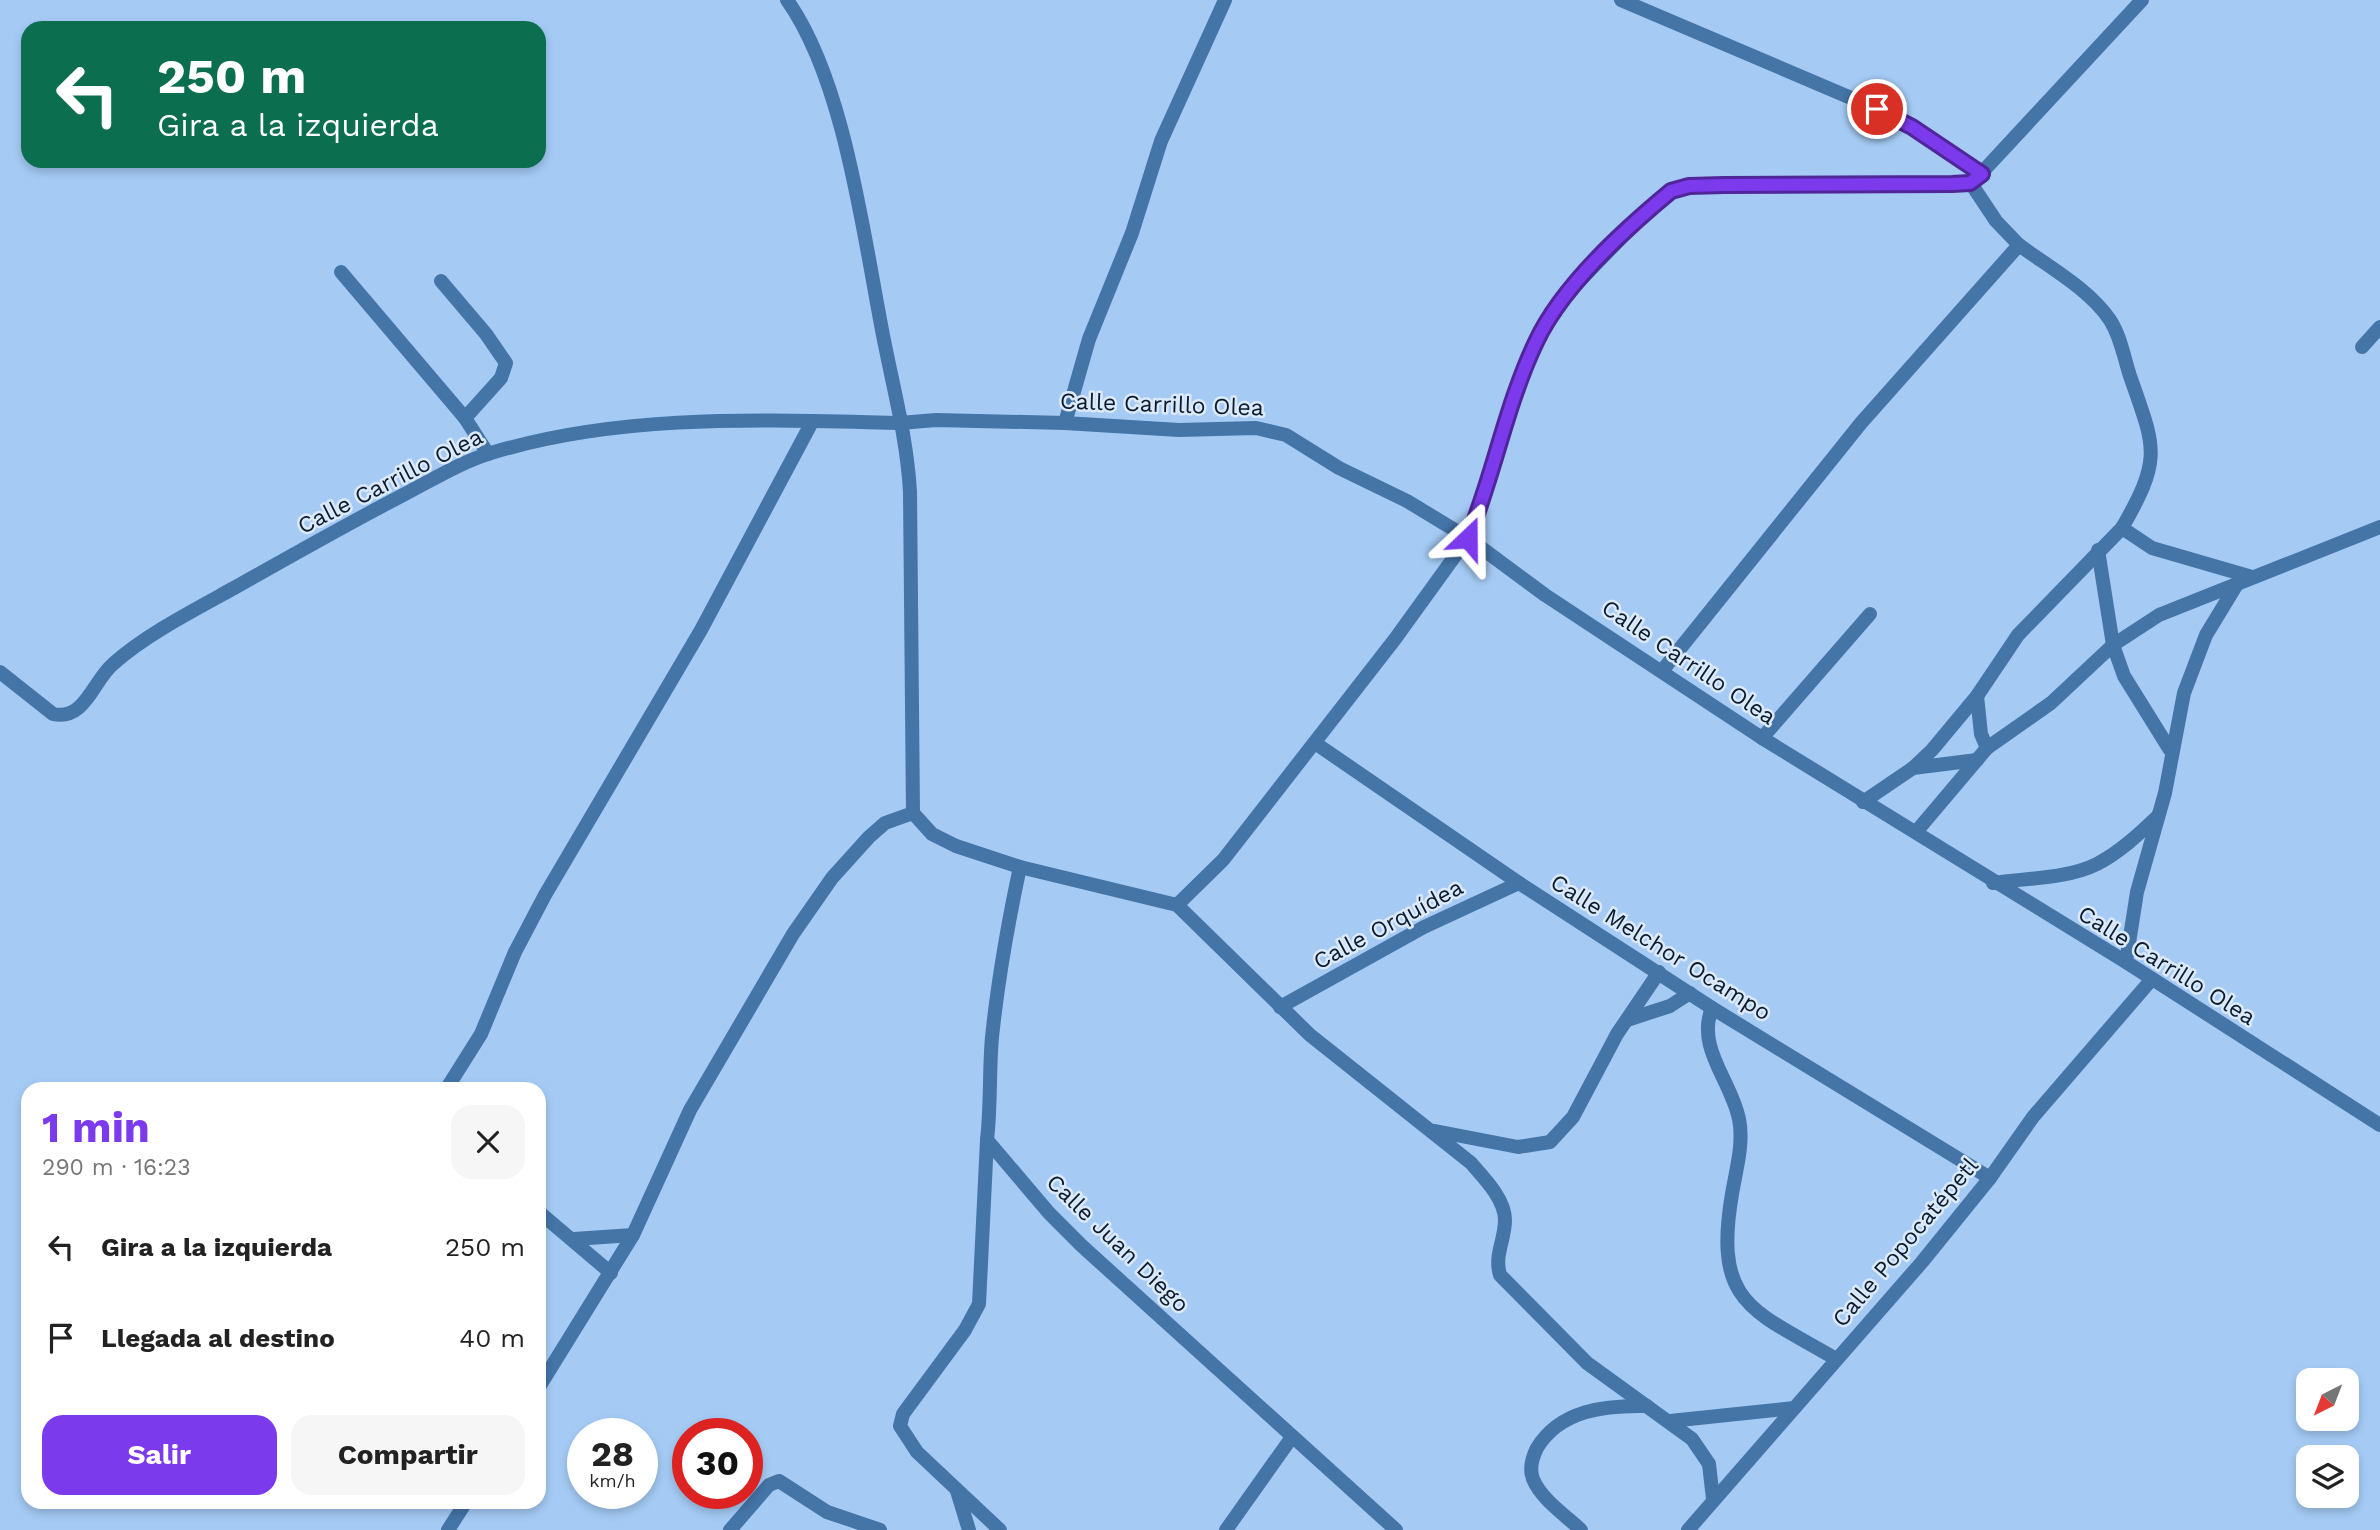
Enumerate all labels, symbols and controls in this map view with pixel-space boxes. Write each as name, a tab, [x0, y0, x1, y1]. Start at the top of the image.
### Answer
text: 250 m	[157, 47, 306, 105]
icon: left	[42, 49, 133, 140]
pin	[1847, 79, 1907, 139]
icon: arrive	[1858, 90, 1896, 128]
text: Gira a la izquierda	[157, 106, 439, 144]
street label: Calle Carrillo Olea	[1060, 387, 1264, 422]
street label: Calle Carrillo Olea	[293, 423, 487, 540]
position arrow	[1431, 501, 1505, 575]
street label: Calle Carrillo Olea	[1597, 594, 1781, 731]
street label: Calle Melchor Ocampo	[1546, 869, 1776, 1026]
street label: Calle Orquídea	[1309, 874, 1468, 975]
street label: Calle Carrillo Olea	[2073, 900, 2260, 1031]
text: 1 min	[42, 1103, 150, 1152]
button: close	[451, 1105, 525, 1179]
street label: Calle Popocatépetl	[1827, 1152, 1984, 1332]
text: 290 m · 16:23	[42, 1154, 191, 1181]
street label: Calle Juan Diego	[1041, 1169, 1194, 1318]
icon: left	[42, 1228, 80, 1266]
text: Gira a la izquierda	[101, 1232, 332, 1262]
text: 250 m	[445, 1232, 525, 1262]
icon: arrive	[42, 1319, 80, 1357]
text: Llegada al destino	[101, 1323, 335, 1353]
text: 40 m	[459, 1323, 525, 1353]
north arrow	[2296, 1368, 2359, 1432]
map controls	[2296, 1368, 2359, 1508]
button: Salir	[42, 1415, 277, 1495]
button: Compartir	[291, 1415, 525, 1495]
speed limit sign: 30	[672, 1418, 763, 1509]
text: 28	[591, 1433, 634, 1475]
button: layers	[2296, 1445, 2359, 1508]
text: km/h	[589, 1470, 636, 1491]

